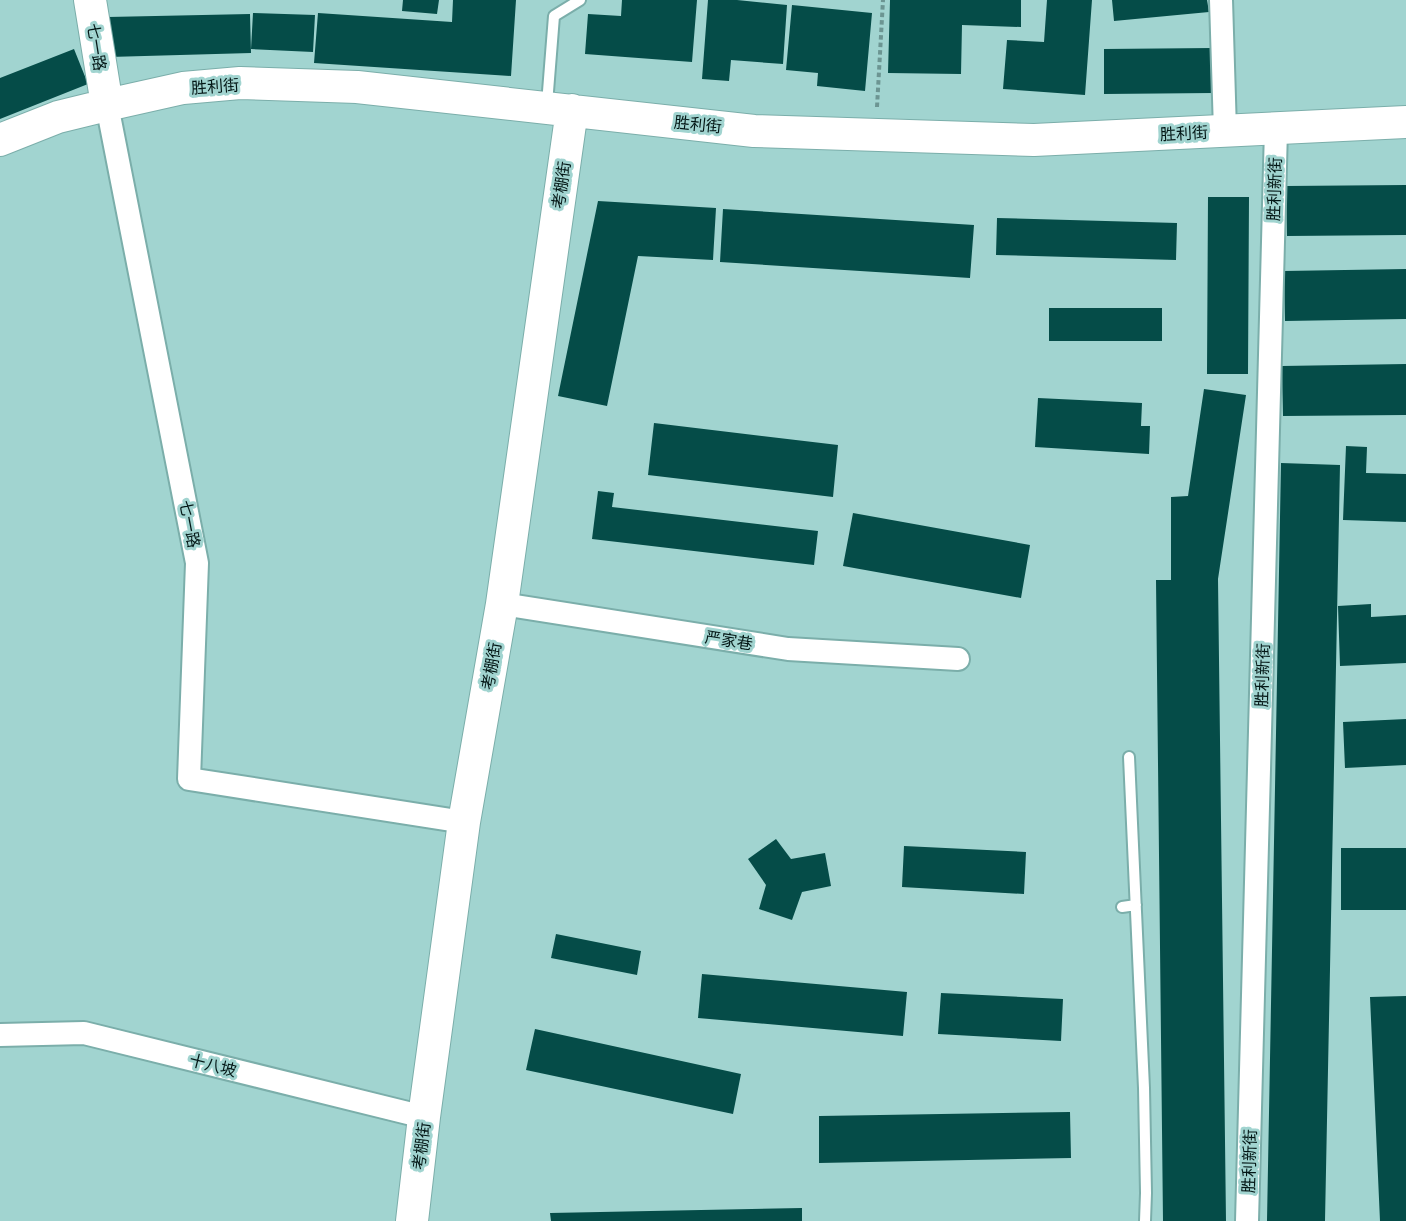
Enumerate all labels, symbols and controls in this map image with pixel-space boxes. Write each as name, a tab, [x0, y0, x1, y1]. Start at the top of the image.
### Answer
street label: 七一路	[81, 22, 111, 73]
street label: 胜利街	[190, 74, 240, 100]
street label: 胜利街	[673, 112, 723, 138]
street label: 胜利街	[1160, 122, 1209, 146]
street label: 胜利新街	[1263, 157, 1287, 221]
street label: 考棚街	[548, 160, 576, 210]
street label: 七一路	[174, 499, 204, 550]
street label: 严家巷	[703, 626, 754, 656]
street label: 考棚街	[477, 641, 507, 692]
street label: 胜利新街	[1251, 643, 1275, 707]
street label: 十八坡	[187, 1049, 239, 1082]
street label: 考棚街	[408, 1121, 436, 1171]
street label: 胜利新街	[1238, 1129, 1262, 1193]

